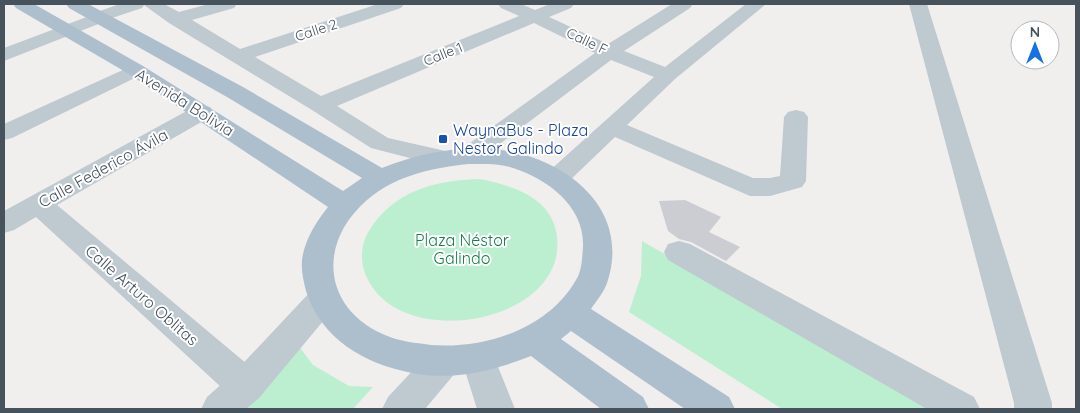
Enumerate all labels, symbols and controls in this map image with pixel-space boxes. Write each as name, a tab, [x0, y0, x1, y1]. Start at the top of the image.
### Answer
street label: Calle 2	[293, 15, 340, 45]
north arrow	[1010, 20, 1060, 70]
text: N	[1030, 23, 1040, 41]
street label: Calle F	[563, 24, 611, 58]
street label: Calle 1	[421, 38, 465, 70]
street label: Avenida Bolivia	[132, 64, 238, 140]
place label: WaynaBus - Plaza Nestor Galindo	[453, 120, 588, 158]
street label: Calle Federico Ávila	[35, 124, 171, 212]
marker: WaynaBus - Plaza Nestor Galindo	[437, 133, 449, 145]
park label: Plaza Néstor Galindo	[415, 230, 509, 268]
street label: Calle Arturo Oblitas	[81, 240, 203, 350]

